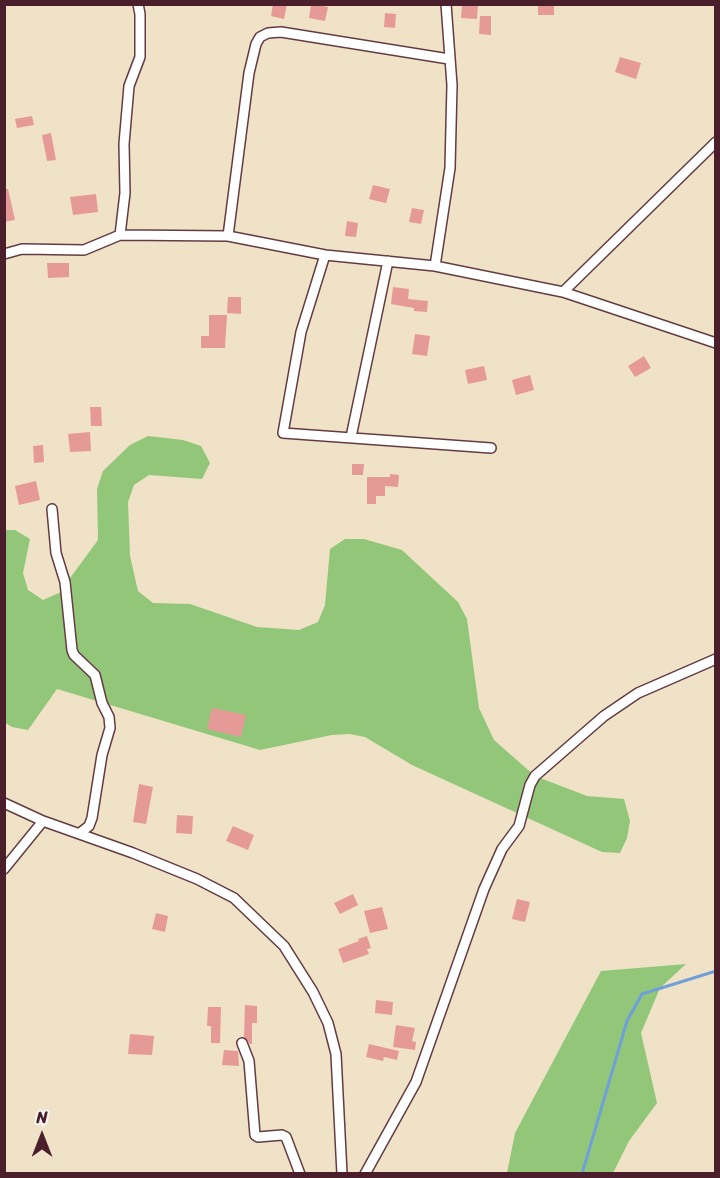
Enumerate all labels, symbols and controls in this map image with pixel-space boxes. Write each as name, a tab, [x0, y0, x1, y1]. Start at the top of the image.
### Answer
text: N	[36, 1103, 48, 1132]
north arrow	[12, 1106, 72, 1166]

